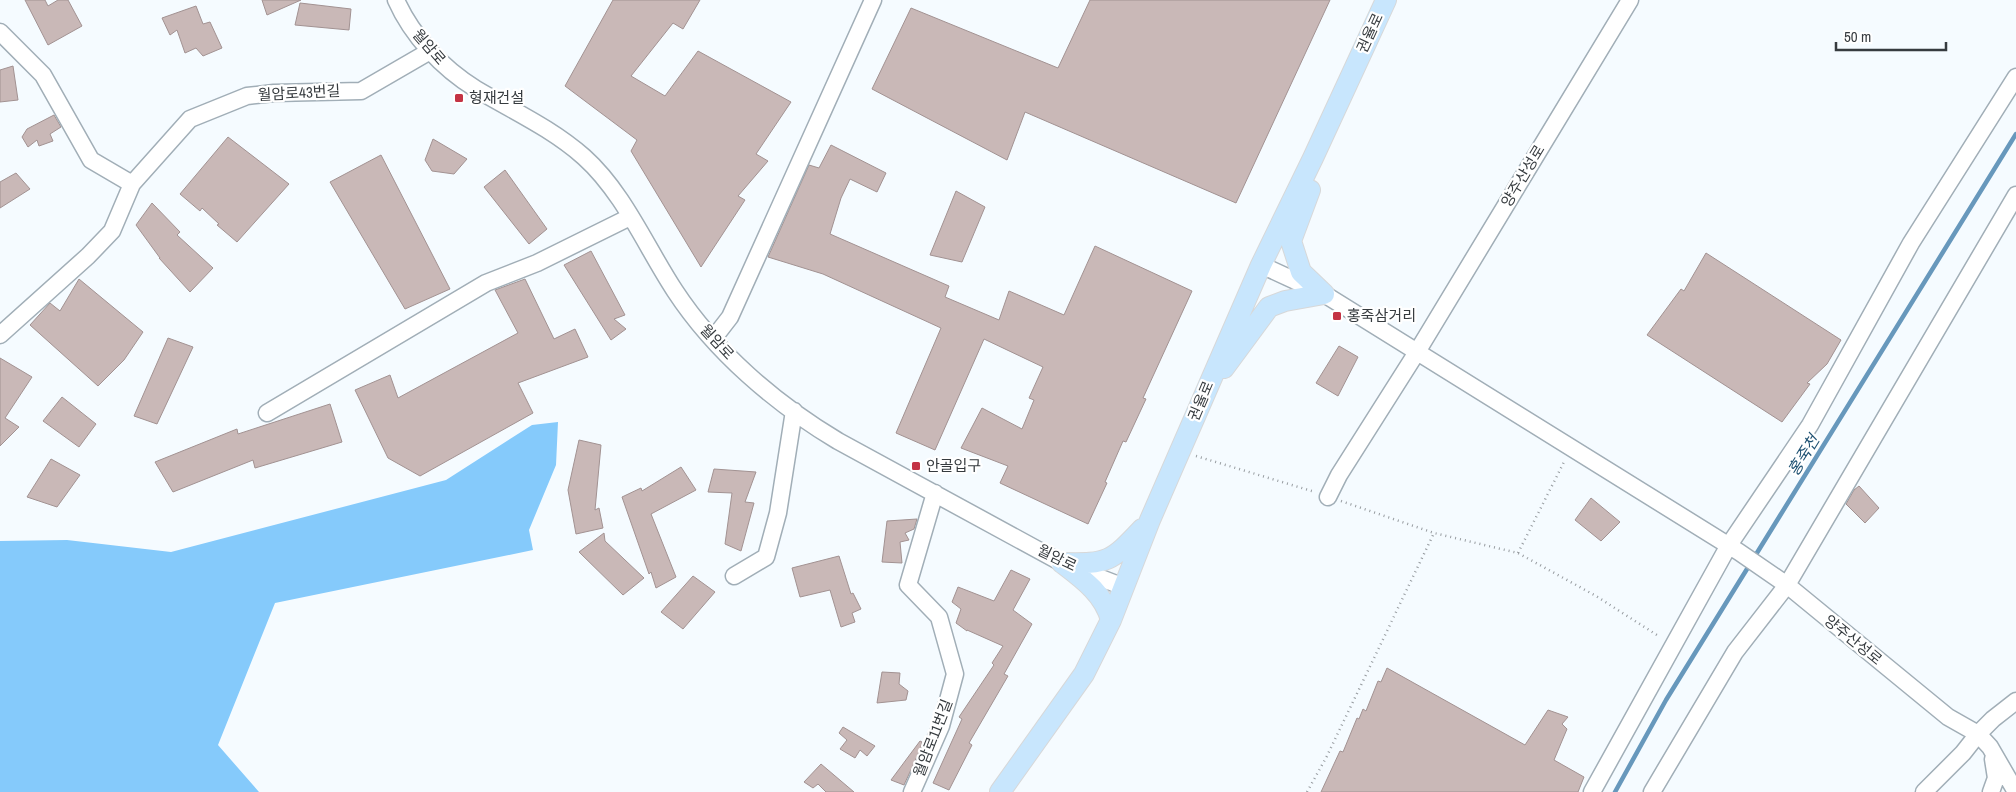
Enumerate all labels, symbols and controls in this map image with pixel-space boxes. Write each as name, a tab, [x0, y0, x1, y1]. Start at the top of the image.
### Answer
street label: 권율로	[1351, 10, 1388, 56]
scale bar	[1836, 20, 1946, 52]
street label: 월암로	[408, 24, 451, 69]
text: 50 m	[1844, 26, 1871, 47]
street label: 월암로43번길	[257, 80, 341, 105]
place label: 형재건설	[469, 87, 524, 108]
marker: 형재건설	[453, 92, 465, 104]
street label: 양주산성로	[1496, 141, 1549, 211]
place label: 홍죽삼거리	[1347, 305, 1416, 326]
marker: 홍죽삼거리	[1331, 310, 1343, 322]
street label: 월암로	[696, 319, 739, 364]
street label: 권율로	[1183, 378, 1218, 424]
water label: 홍죽천	[1782, 429, 1825, 480]
place label: 안골입구	[926, 455, 981, 476]
marker: 안골입구	[910, 460, 922, 472]
street label: 월암로	[1034, 539, 1080, 576]
street label: 양주산성로	[1820, 610, 1887, 669]
street label: 월암로11번길	[908, 696, 957, 780]

